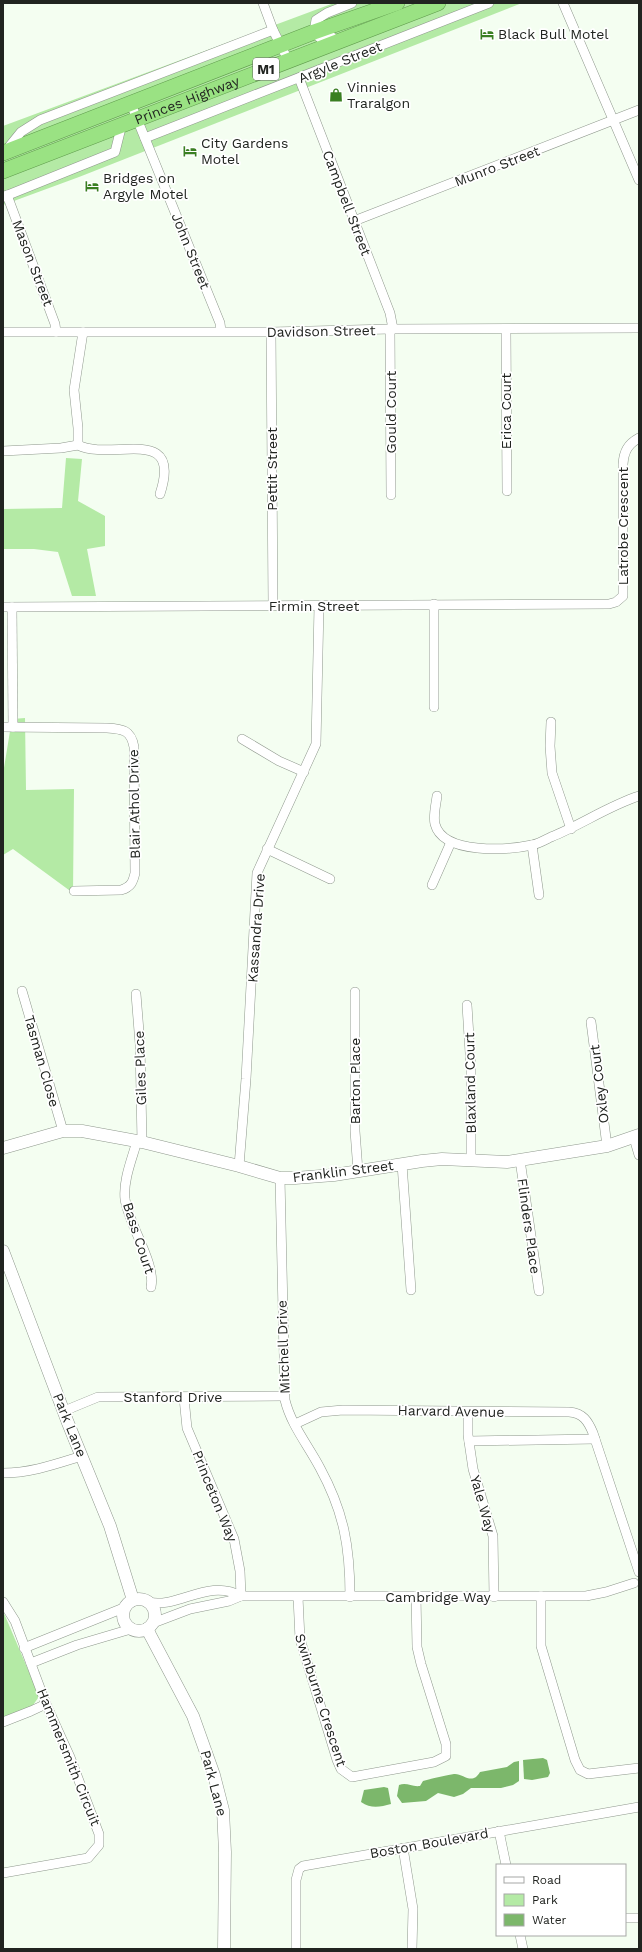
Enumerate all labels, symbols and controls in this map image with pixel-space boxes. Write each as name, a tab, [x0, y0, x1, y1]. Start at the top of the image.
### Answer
hotel icon: Black Bull Motel	[479, 26, 495, 42]
place label: Black Bull Motel	[498, 26, 609, 42]
street label: Argyle Street	[296, 38, 384, 86]
road number: M1	[253, 58, 279, 80]
street label: Princes Highway	[132, 72, 242, 128]
place label: Vinnies Traralgon	[347, 79, 410, 111]
shop icon: Vinnies Traralgon	[328, 87, 344, 103]
place label: City Gardens Motel	[201, 135, 288, 167]
street label: Munro Street	[452, 142, 542, 190]
hotel icon: City Gardens Motel	[182, 143, 198, 159]
street label: Campbell Street	[320, 148, 374, 258]
place label: Bridges on Argyle Motel	[103, 170, 188, 202]
hotel icon: Bridges on Argyle Motel	[84, 178, 100, 194]
street label: John Street	[169, 211, 214, 291]
street label: Mason Street	[9, 218, 57, 309]
street label: Davidson Street	[266, 322, 376, 340]
street label: Gould Court	[383, 370, 399, 453]
street label: Erica Court	[498, 373, 514, 449]
street label: Pettit Street	[264, 427, 280, 511]
street label: Latrobe Crescent	[615, 467, 631, 585]
street label: Firmin Street	[269, 598, 359, 614]
street label: Blair Athol Drive	[125, 749, 143, 859]
street label: Kassandra Drive	[244, 873, 268, 983]
street label: Tasman Close	[21, 1013, 63, 1109]
street label: Giles Place	[131, 1030, 149, 1106]
street label: Blaxland Court	[461, 1032, 479, 1134]
street label: Barton Place	[347, 1038, 363, 1124]
street label: Oxley Court	[586, 1044, 612, 1124]
street label: Franklin Street	[292, 1157, 395, 1185]
street label: Flinders Place	[514, 1177, 544, 1275]
street label: Bass Court	[120, 1200, 158, 1276]
street label: Mitchell Drive	[273, 1300, 293, 1394]
street label: Stanford Drive	[124, 1389, 222, 1405]
street label: Park Lane	[50, 1391, 90, 1459]
street label: Harvard Avenue	[397, 1402, 505, 1420]
street label: Princeton Way	[189, 1448, 241, 1545]
street label: Yale Way	[467, 1473, 499, 1535]
street label: Cambridge Way	[385, 1589, 492, 1605]
street label: Swinburne Crescent	[292, 1632, 350, 1769]
street label: Hammersmith Circuit	[34, 1686, 104, 1828]
street label: Park Lane	[198, 1748, 230, 1818]
street label: Boston Boulevard	[368, 1825, 490, 1861]
legend	[496, 1864, 626, 1936]
text: Road	[532, 1873, 561, 1887]
text: Park	[532, 1893, 558, 1907]
text: Water	[532, 1913, 567, 1927]

